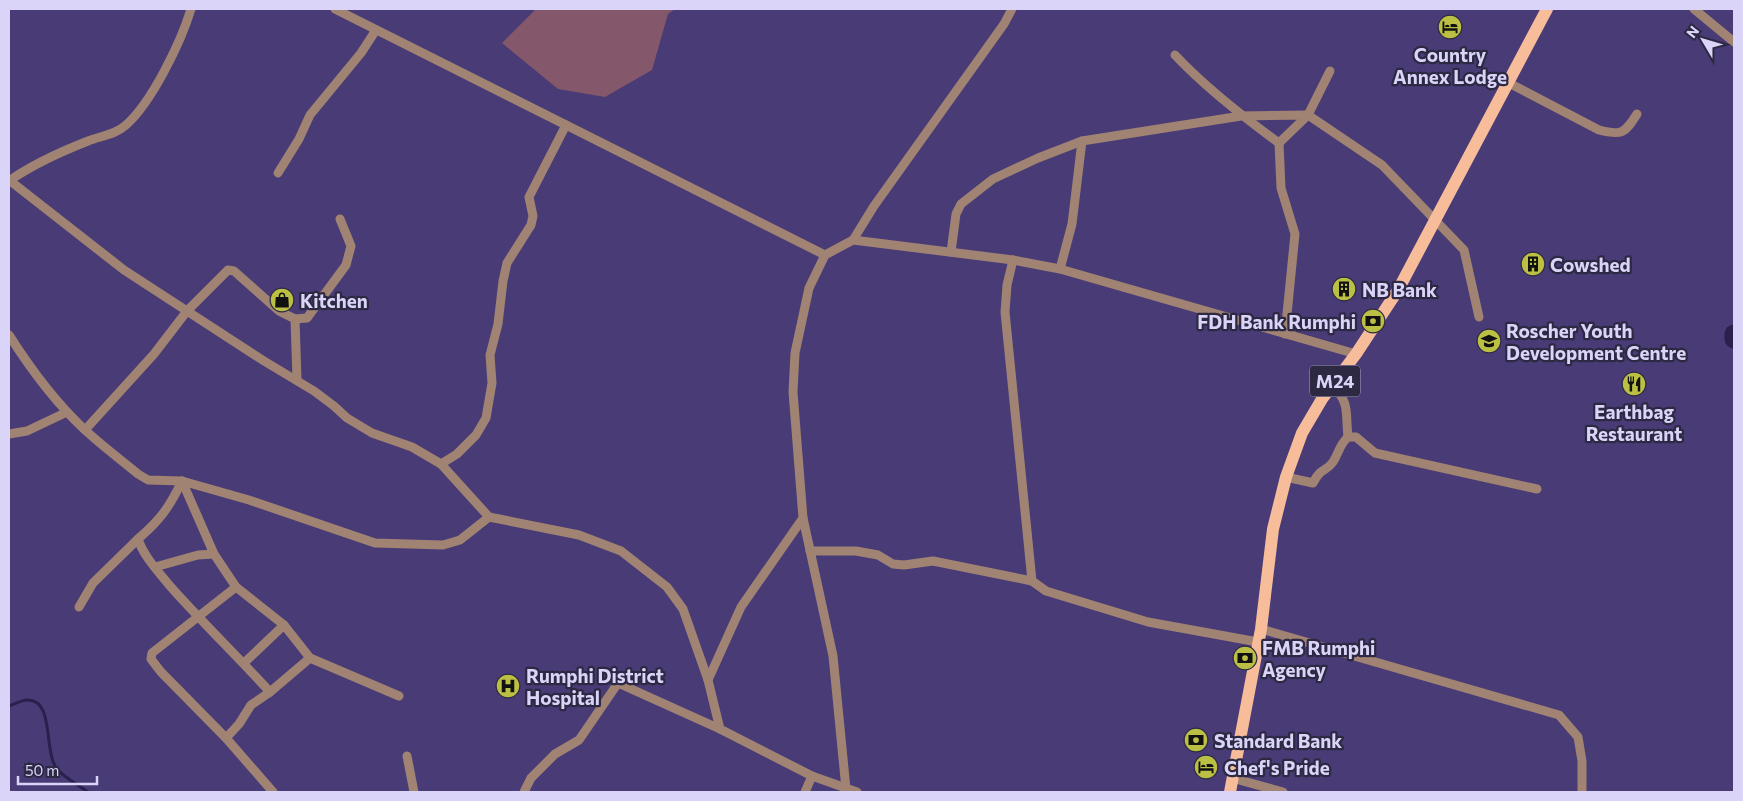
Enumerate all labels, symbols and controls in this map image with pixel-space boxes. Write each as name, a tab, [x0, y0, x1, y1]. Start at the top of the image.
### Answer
hotel icon: Country Annex Lodge	[1437, 14, 1463, 40]
north arrow	[1678, 15, 1728, 65]
text: N	[1682, 22, 1702, 41]
place label: Country Annex Lodge	[1393, 43, 1507, 88]
building icon: Cowshed	[1520, 251, 1546, 277]
place label: Cowshed	[1550, 253, 1631, 276]
building icon: NB Bank	[1331, 276, 1357, 302]
place label: NB Bank	[1362, 278, 1437, 301]
shop icon: Kitchen	[269, 287, 295, 313]
place label: Kitchen	[300, 289, 368, 312]
bank icon: FDH Bank Rumphi	[1360, 308, 1386, 334]
place label: FDH Bank Rumphi	[1197, 310, 1356, 333]
place label: Roscher Youth Development Centre	[1506, 319, 1686, 364]
school or university icon: Roscher Youth Development Centre	[1476, 328, 1502, 354]
road number: M24	[1310, 366, 1360, 396]
restaurant icon: Earthbag Restaurant	[1621, 371, 1647, 397]
place label: Earthbag Restaurant	[1586, 400, 1682, 445]
place label: FMB Rumphi Agency	[1262, 636, 1375, 681]
bank icon: FMB Rumphi Agency	[1232, 645, 1258, 671]
place label: Rumphi District Hospital	[526, 664, 664, 709]
hospital icon: Rumphi District Hospital	[495, 673, 521, 699]
bank icon: Standard Bank	[1183, 727, 1209, 753]
place label: Standard Bank	[1214, 729, 1342, 752]
scale bar	[18, 754, 96, 786]
hotel icon: Chef's Pride	[1193, 754, 1219, 780]
place label: Chef's Pride	[1224, 756, 1330, 779]
text: 50 m	[25, 761, 59, 779]

